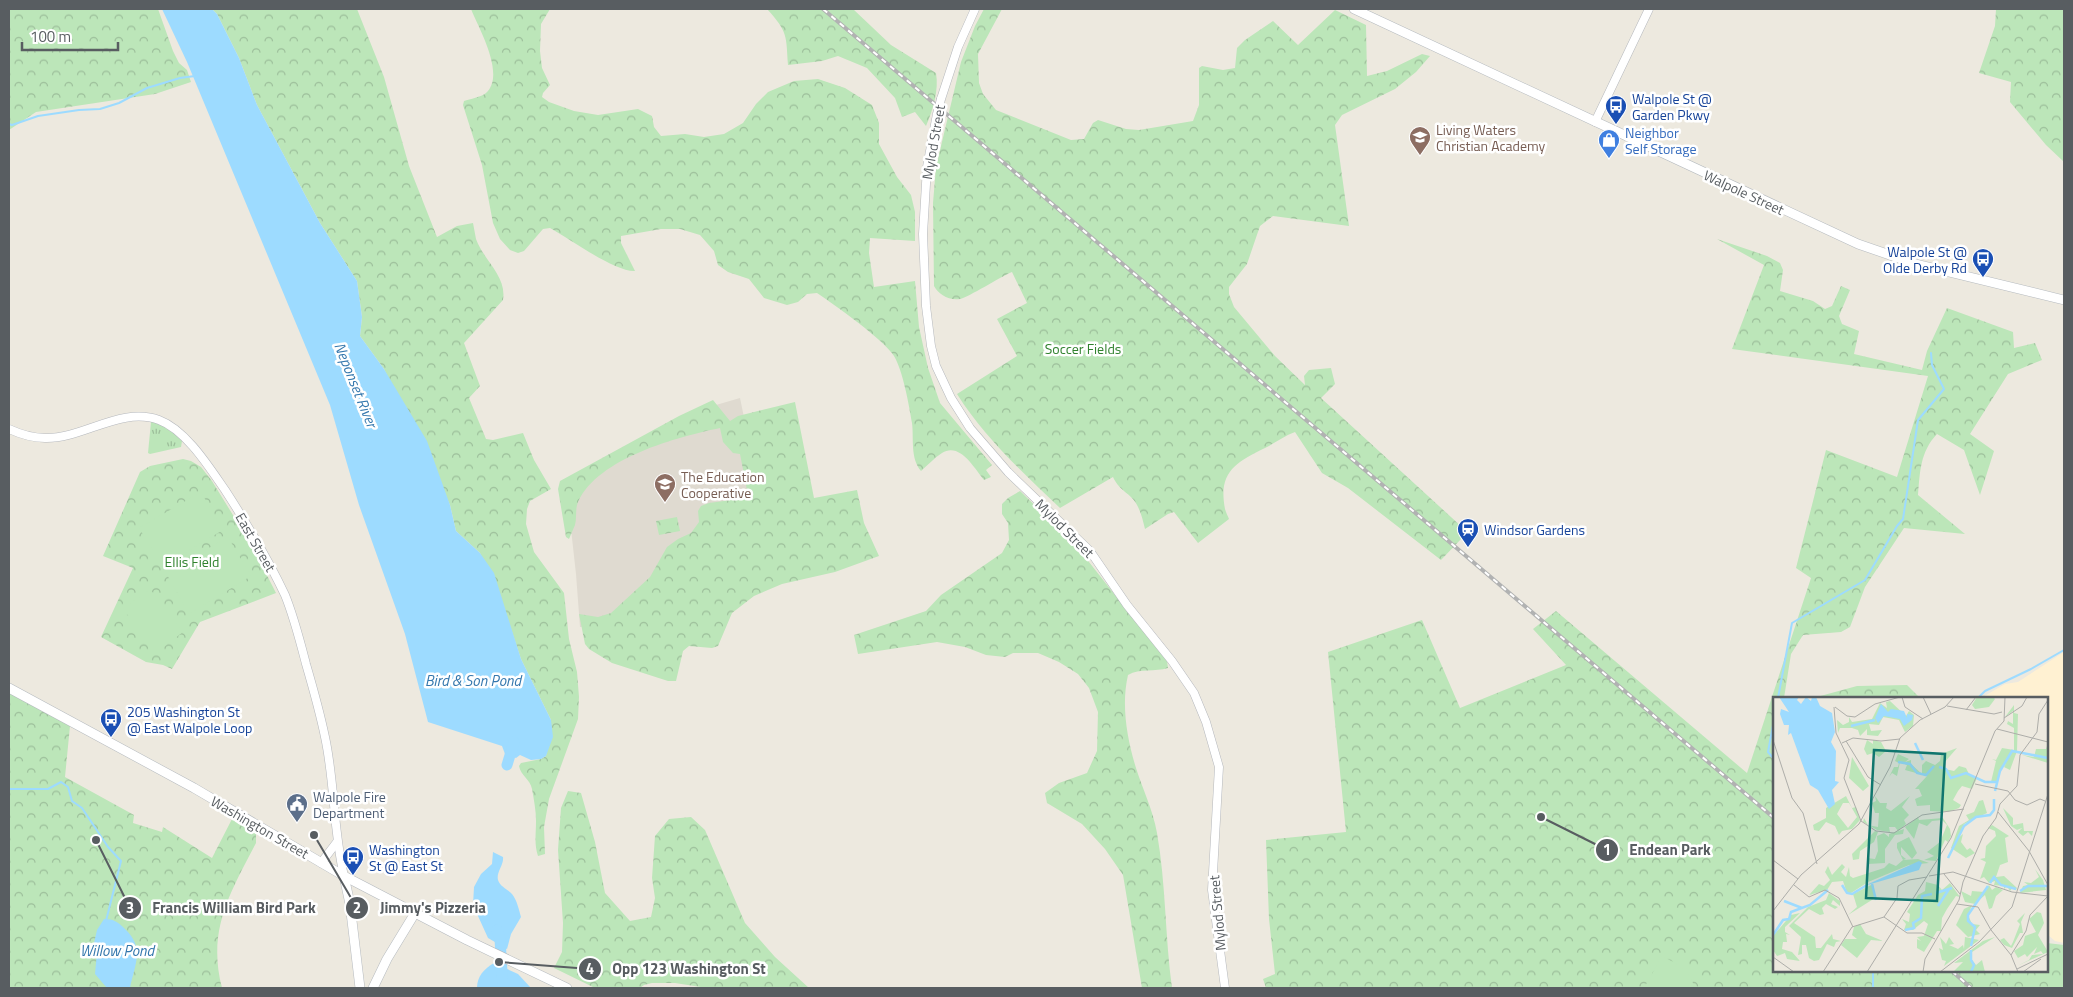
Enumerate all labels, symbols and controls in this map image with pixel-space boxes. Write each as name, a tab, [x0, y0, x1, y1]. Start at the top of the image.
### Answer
scale bar	[22, 20, 119, 52]
text: 100 m	[30, 25, 71, 48]
place label: Walpole St @ Garden Pkwy	[1632, 88, 1712, 125]
bus stop icon: Walpole St @ Garden Pkwy	[1604, 94, 1628, 125]
street label: Mylod Street	[916, 103, 950, 181]
place label: Living Waters Christian Academy	[1436, 119, 1546, 156]
place label: Neighbor Self Storage	[1625, 122, 1697, 159]
school or university icon: Living Waters Christian Academy	[1408, 125, 1432, 156]
shop icon: Neighbor Self Storage	[1597, 128, 1621, 159]
street label: Walpole Street	[1700, 164, 1788, 220]
place label: Walpole St @ Olde Derby Rd	[1883, 241, 1967, 278]
bus stop icon: Walpole St @ Olde Derby Rd	[1971, 247, 1995, 278]
park label: Soccer Fields	[1045, 338, 1121, 359]
water label: Neponset River	[328, 339, 384, 433]
place label: The Education Cooperative	[681, 466, 765, 503]
school or university icon: The Education Cooperative	[653, 472, 677, 503]
street label: Mylod Street	[1031, 494, 1099, 562]
street label: East Street	[231, 508, 281, 576]
station icon: Windsor Gardens	[1456, 517, 1480, 548]
place label: Windsor Gardens	[1484, 519, 1585, 540]
park label: Ellis Field	[164, 551, 220, 572]
water label: Bird & Son Pond	[425, 669, 523, 692]
inset map	[1773, 697, 2048, 972]
place label: 205 Washington St @ East Walpole Loop	[127, 701, 252, 738]
bus stop icon: 205 Washington St @ East Walpole Loop	[99, 707, 123, 738]
place label: Walpole Fire Department	[313, 786, 386, 823]
street label: Washington Street	[207, 790, 313, 864]
public building icon: Walpole Fire Department	[285, 792, 309, 823]
callout: Endean Park	[1594, 835, 1721, 865]
text: 1	[1603, 838, 1611, 861]
text: Endean Park	[1629, 838, 1711, 861]
place label: Washington St @ East St	[369, 839, 443, 876]
bus stop icon: Washington St @ East St	[341, 845, 365, 876]
street label: Mylod Street	[1203, 874, 1231, 952]
callout: Francis William Bird Park	[117, 893, 326, 923]
callout: Jimmy's Pizzeria	[345, 893, 496, 923]
text: 3	[126, 896, 134, 919]
text: Francis William Bird Park	[152, 896, 316, 919]
text: 2	[353, 896, 361, 919]
text: Jimmy's Pizzeria	[380, 896, 486, 919]
water label: Willow Pond	[80, 939, 156, 962]
callout: Opp 123 Washington St	[577, 954, 776, 984]
text: 4	[586, 957, 594, 980]
text: Opp 123 Washington St	[612, 957, 766, 980]

